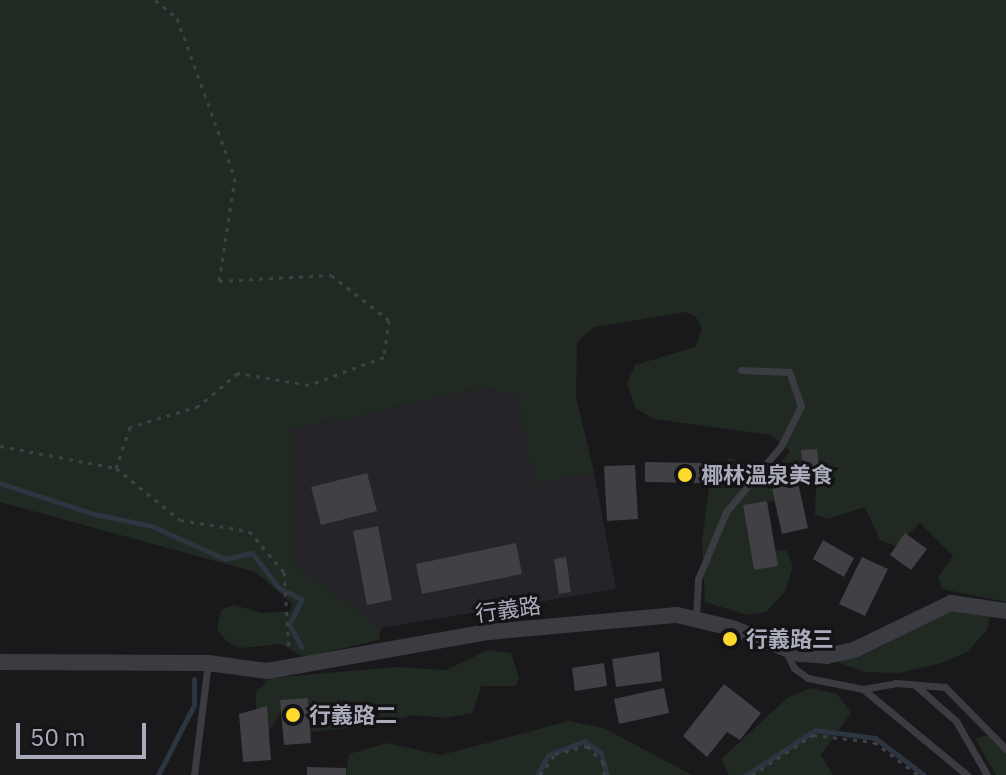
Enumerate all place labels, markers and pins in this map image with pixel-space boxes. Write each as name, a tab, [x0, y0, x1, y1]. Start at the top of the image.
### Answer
place label: 椰林溫泉美食	[701, 462, 833, 488]
marker: 椰林溫泉美食	[676, 466, 694, 484]
place label: 行義路三	[746, 626, 834, 652]
marker: 行義路三	[721, 630, 739, 648]
place label: 行義路二	[309, 702, 397, 728]
marker: 行義路二	[284, 706, 302, 724]

